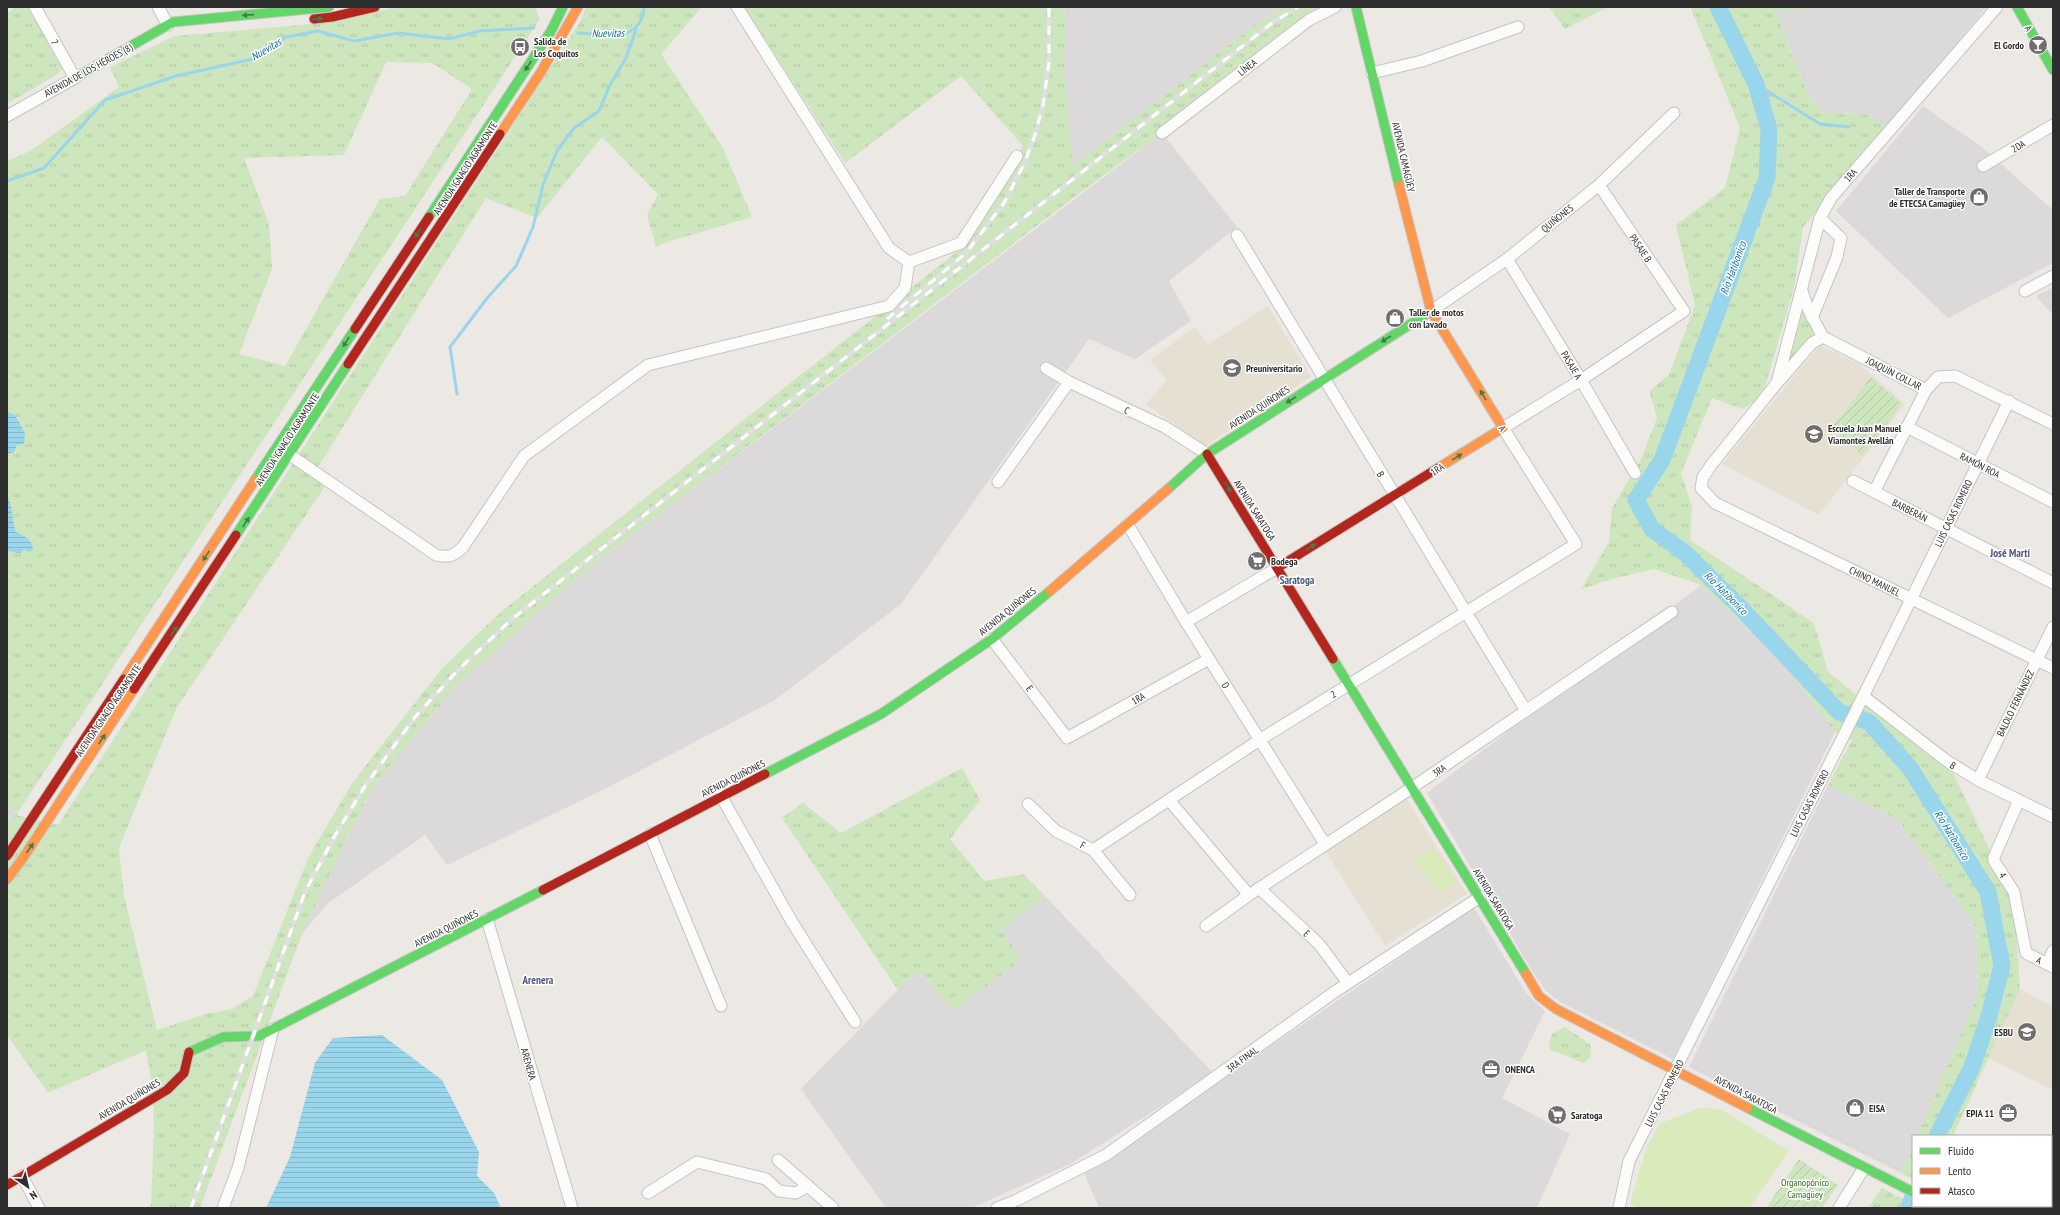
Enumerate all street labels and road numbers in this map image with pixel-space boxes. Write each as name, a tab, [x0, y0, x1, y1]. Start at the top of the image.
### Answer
street label: A	[2022, 23, 2036, 34]
street label: 7	[48, 37, 61, 47]
street label: AVENIDA DE LOS HÉROES (8)	[42, 40, 135, 100]
street label: LÍNEA	[1235, 56, 1260, 79]
street label: AVENIDA IGNACIO AGRAMONTE	[430, 119, 500, 217]
street label: AVENIDA CAMAGÜEY	[1389, 121, 1418, 194]
street label: 2DA	[2009, 137, 2028, 156]
street label: 1RA	[1841, 166, 1860, 185]
street label: QUIÑONES	[1539, 201, 1576, 235]
street label: PASAJE B	[1626, 232, 1655, 265]
street label: PASAJE A	[1558, 349, 1585, 382]
street label: JOAQUÍN COLLAR	[1863, 353, 1924, 393]
street label: AVENIDA QUIÑONES	[1226, 383, 1292, 432]
street label: AVENIDA IGNACIO AGRAMONTE	[252, 390, 322, 488]
street label: C	[1122, 404, 1132, 417]
street label: A	[1496, 423, 1509, 434]
street label: RAMÓN ROA	[1958, 450, 2002, 481]
street label: 1RA	[1428, 460, 1447, 479]
street label: B	[1374, 469, 1388, 480]
street label: AVENIDA SARATOGA	[1231, 477, 1279, 543]
street label: LUIS CASAS ROMERO	[1932, 477, 1976, 549]
street label: BARBERÁN	[1890, 496, 1930, 525]
street label: CHINO MANUEL	[1847, 563, 1903, 600]
street label: AVENIDA QUIÑONES	[976, 584, 1039, 639]
street label: AVENIDA IGNACIO AGRAMONTE	[73, 662, 144, 759]
street label: BALOLO FERNÁNDEZ	[1994, 667, 2037, 739]
street label: D	[1219, 680, 1232, 691]
street label: E	[1023, 683, 1036, 694]
street label: 2	[1328, 688, 1339, 701]
street label: 1RA	[1129, 689, 1148, 708]
street label: AVENIDA QUIÑONES	[699, 757, 768, 800]
street label: B	[1947, 759, 1958, 772]
street label: 3RA	[1430, 761, 1449, 780]
street label: LUIS CASAS ROMERO	[1787, 767, 1832, 839]
street label: F	[1078, 839, 1088, 852]
street label: AVENIDA SARATOGA	[1470, 866, 1517, 933]
street label: 4	[1996, 870, 2010, 881]
street label: AVENIDA QUIÑONES	[412, 907, 481, 950]
street label: E	[1301, 927, 1313, 940]
street label: A	[2034, 954, 2044, 967]
street label: 3RA FINAL	[1224, 1043, 1261, 1075]
street label: ARENERA	[518, 1047, 539, 1082]
street label: LUIS CASAS ROMERO	[1642, 1057, 1687, 1129]
street label: AVENIDA SARATOGA	[1712, 1072, 1780, 1117]
street label: AVENIDA QUIÑONES	[96, 1076, 163, 1123]

